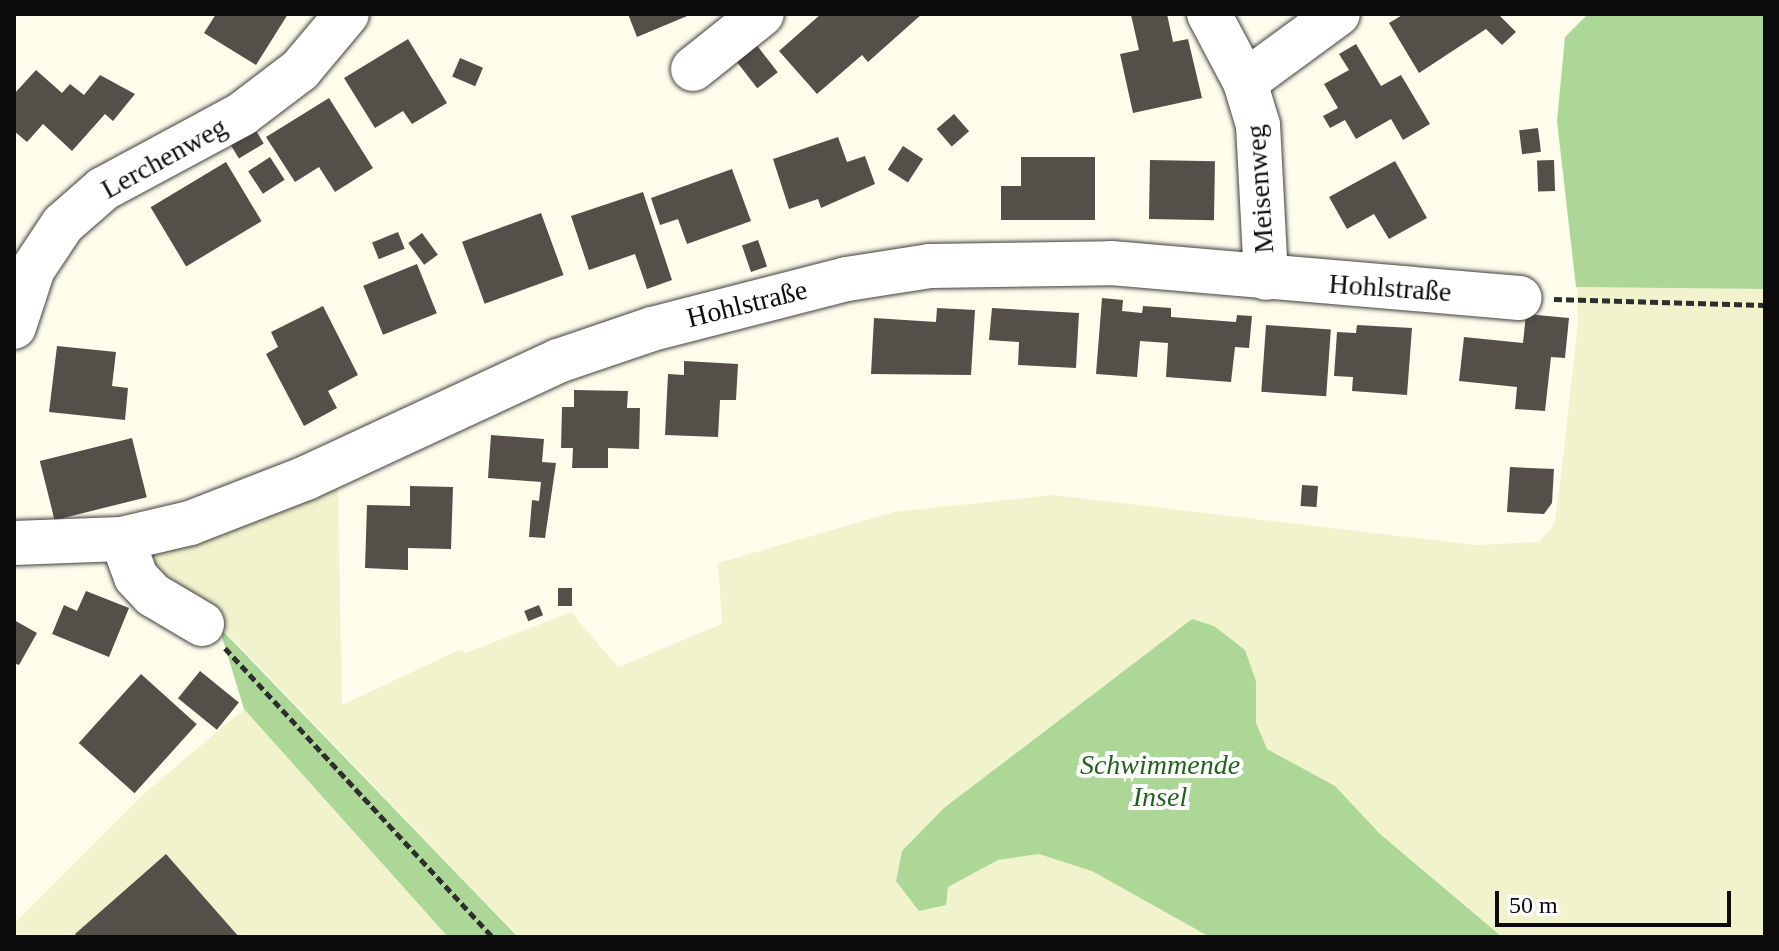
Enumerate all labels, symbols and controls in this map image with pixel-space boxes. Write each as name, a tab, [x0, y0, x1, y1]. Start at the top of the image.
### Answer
street label: Lerchenweg	[95, 110, 233, 206]
street label: Meisenweg	[1239, 123, 1281, 255]
street label: Hohlstraße	[1328, 267, 1452, 309]
street label: Hohlstraße	[683, 273, 811, 335]
park label: Schwimmende Insel	[1080, 748, 1240, 814]
scale bar	[1499, 875, 1735, 925]
text: 50 m	[1509, 892, 1558, 918]

